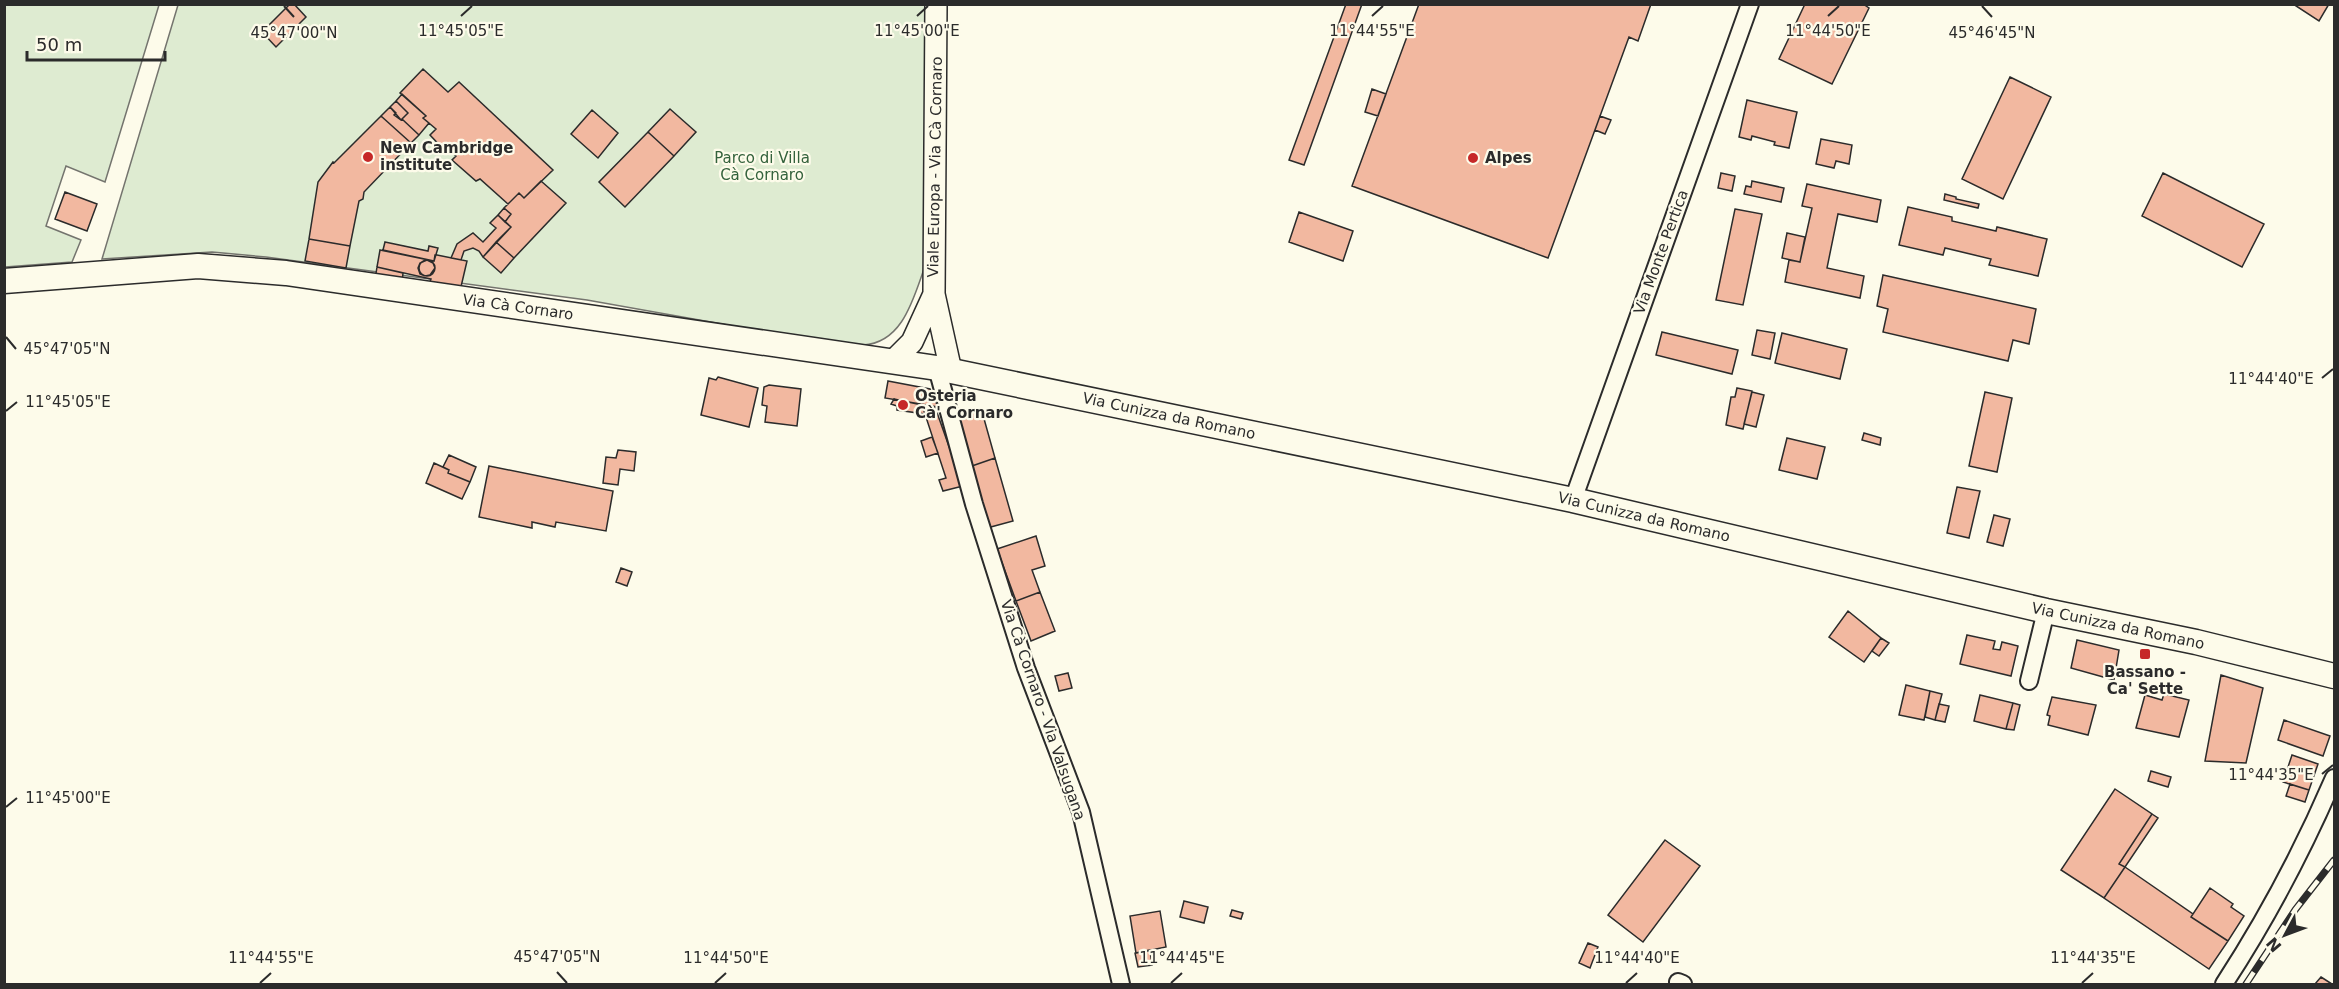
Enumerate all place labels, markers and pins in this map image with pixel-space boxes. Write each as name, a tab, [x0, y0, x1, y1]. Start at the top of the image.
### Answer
place label: New Cambridge institute	[380, 139, 514, 174]
place label: Alpes	[1485, 149, 1532, 167]
marker: New Cambridge institute	[361, 150, 375, 164]
marker: Alpes	[1466, 151, 1480, 165]
place label: Osteria Cà' Cornaro	[915, 387, 1013, 422]
marker: Osteria Cà' Cornaro	[896, 398, 910, 412]
marker: Bassano - Ca' Sette	[2138, 647, 2152, 661]
place label: Bassano - Ca' Sette	[2104, 663, 2186, 698]

